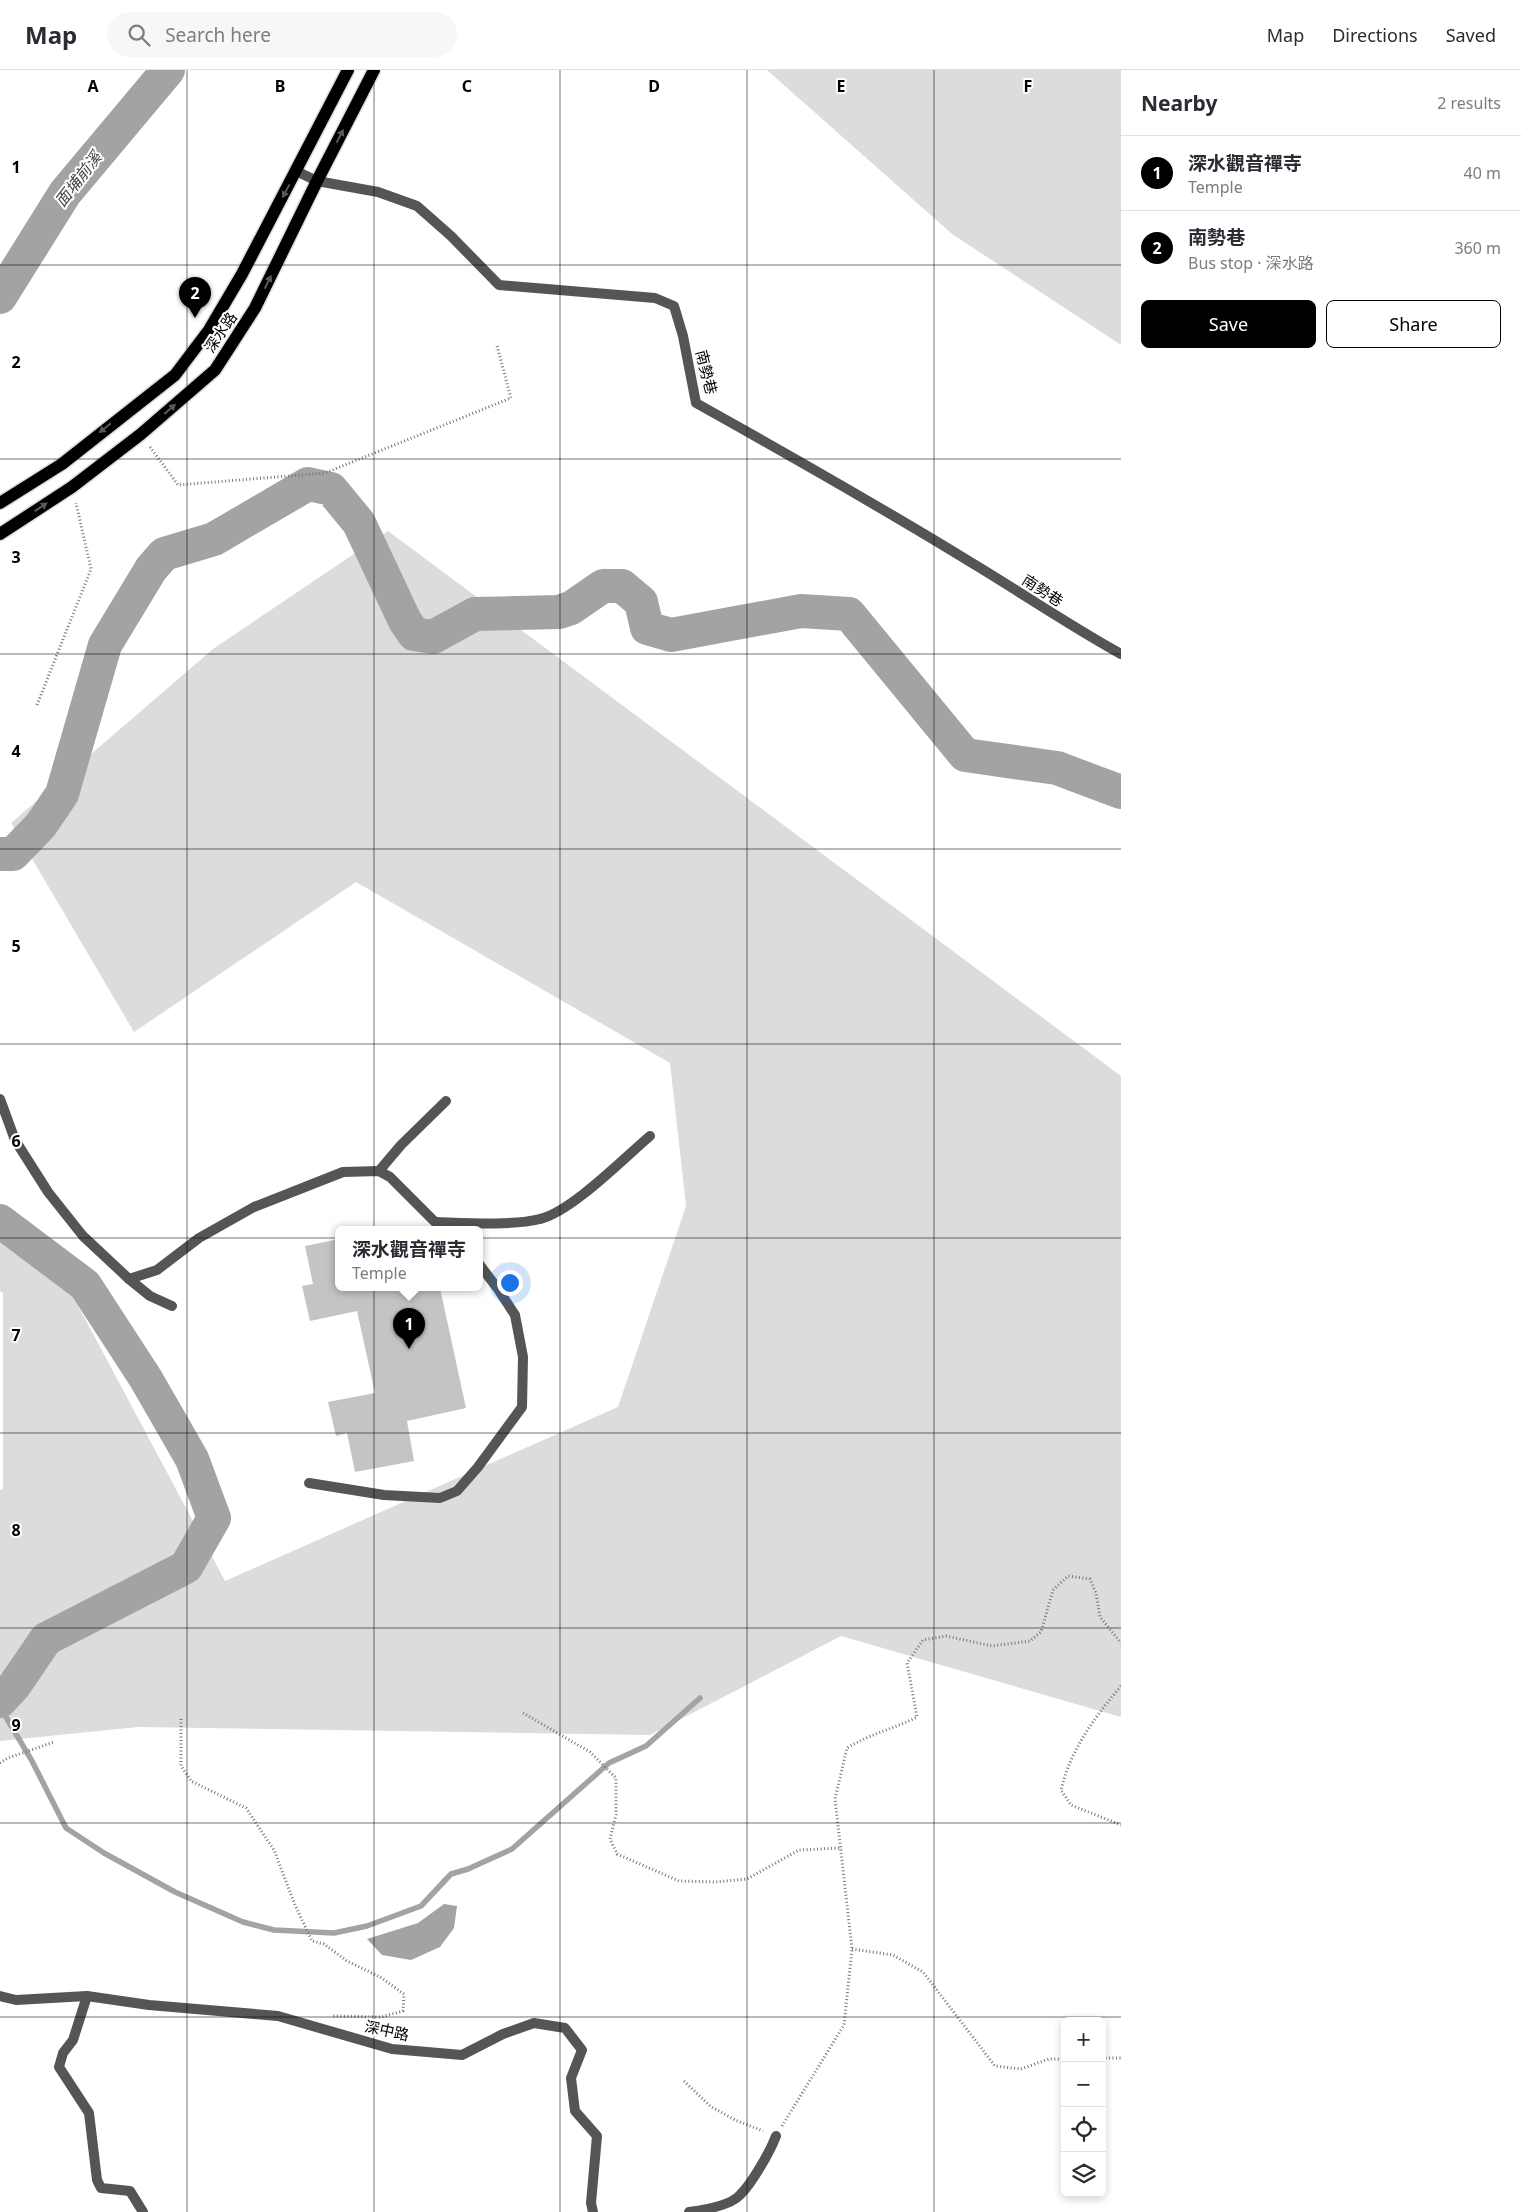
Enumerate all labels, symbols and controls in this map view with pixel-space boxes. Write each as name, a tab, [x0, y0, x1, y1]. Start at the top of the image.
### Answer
search box	[107, 12, 457, 57]
text: Map	[25, 18, 77, 51]
icon: search	[125, 21, 153, 49]
text: Search here	[165, 22, 271, 48]
text: Map	[1267, 23, 1304, 47]
text: Directions	[1332, 23, 1418, 47]
text: Saved	[1446, 23, 1496, 47]
text: A	[87, 75, 99, 97]
text: B	[275, 75, 285, 97]
text: C	[462, 75, 472, 97]
text: D	[648, 75, 660, 97]
text: E	[837, 75, 846, 97]
text: F	[1024, 75, 1032, 97]
text: Nearby	[1141, 89, 1217, 117]
text: 2 results	[1437, 92, 1501, 114]
one-way arrow	[336, 129, 344, 143]
water label: 面埔前溪	[50, 145, 108, 211]
text: 深水觀音禪寺	[1188, 150, 1302, 176]
text: 1	[11, 156, 21, 178]
text: 1	[1152, 162, 1162, 184]
text: 40 m	[1464, 162, 1501, 184]
text: Temple	[1188, 176, 1243, 198]
one-way arrow	[282, 184, 290, 199]
text: 南勢巷	[1188, 224, 1245, 250]
text: 2	[1152, 237, 1162, 259]
text: 360 m	[1454, 237, 1501, 259]
text: Bus stop · 深水路	[1188, 252, 1314, 274]
one-way arrow	[264, 275, 272, 289]
pin: 2	[179, 277, 211, 318]
button: Save	[1141, 300, 1316, 348]
button: Share	[1326, 300, 1501, 348]
street label: 深水路	[199, 308, 241, 356]
street label: 南勢巷	[692, 348, 722, 396]
text: 2	[11, 351, 21, 373]
one-way arrow	[163, 403, 176, 414]
one-way arrow	[99, 423, 112, 434]
one-way arrow	[34, 503, 48, 512]
text: 3	[11, 546, 21, 568]
street label: 南勢巷	[1019, 569, 1067, 611]
text: 4	[11, 740, 21, 762]
text: 5	[11, 935, 21, 957]
text: 6	[11, 1130, 21, 1152]
popup	[335, 1226, 483, 1291]
text: 深水觀音禪寺	[352, 1236, 466, 1262]
text: Temple	[352, 1262, 407, 1284]
your location	[497, 1270, 523, 1296]
pin: 1	[393, 1308, 425, 1349]
text: 7	[11, 1324, 21, 1346]
text: 8	[11, 1519, 21, 1541]
text: 9	[11, 1714, 21, 1736]
street label: 深中路	[363, 2016, 411, 2044]
map controls	[1061, 2017, 1106, 2197]
button: +	[1061, 2017, 1106, 2062]
button: −	[1061, 2062, 1106, 2107]
button: locate	[1061, 2107, 1106, 2152]
button: layers	[1061, 2152, 1106, 2197]

